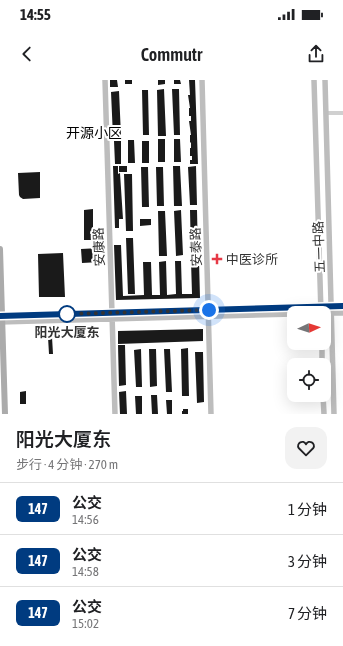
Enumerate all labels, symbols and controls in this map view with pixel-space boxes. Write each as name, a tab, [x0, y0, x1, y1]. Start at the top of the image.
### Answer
text: 14:55	[20, 6, 51, 23]
icon: back	[16, 43, 38, 65]
icon: share	[305, 43, 327, 65]
text: Commutr	[141, 44, 202, 65]
district label: 开源小区	[66, 125, 122, 141]
street label: 五一中路	[311, 221, 327, 273]
street label: 安康路	[91, 227, 107, 267]
street label: 安泰路	[188, 227, 204, 267]
place label: 中医诊所	[226, 252, 278, 267]
marker: 中医诊所	[211, 253, 223, 265]
your location	[199, 300, 219, 320]
marker: 阳光大厦东	[58, 305, 76, 323]
north arrow	[287, 306, 331, 350]
map controls	[287, 306, 331, 402]
place label: 阳光大厦东	[34, 325, 100, 340]
button: locate	[287, 358, 331, 402]
button: heart	[285, 427, 327, 469]
text: 阳光大厦东	[16, 428, 111, 450]
text: 步行 · 4 分钟 · 270 m	[16, 457, 118, 472]
text: 公交	[72, 494, 102, 511]
text: 147	[28, 501, 48, 517]
text: 1 分钟	[288, 501, 327, 518]
text: 14:56	[72, 512, 99, 527]
text: 公交	[72, 546, 102, 563]
text: 147	[28, 553, 48, 569]
text: 3 分钟	[288, 553, 327, 570]
text: 14:58	[72, 564, 99, 579]
text: 公交	[72, 598, 102, 615]
text: 147	[28, 605, 48, 621]
text: 7 分钟	[288, 605, 327, 622]
text: 15:02	[72, 616, 99, 631]

